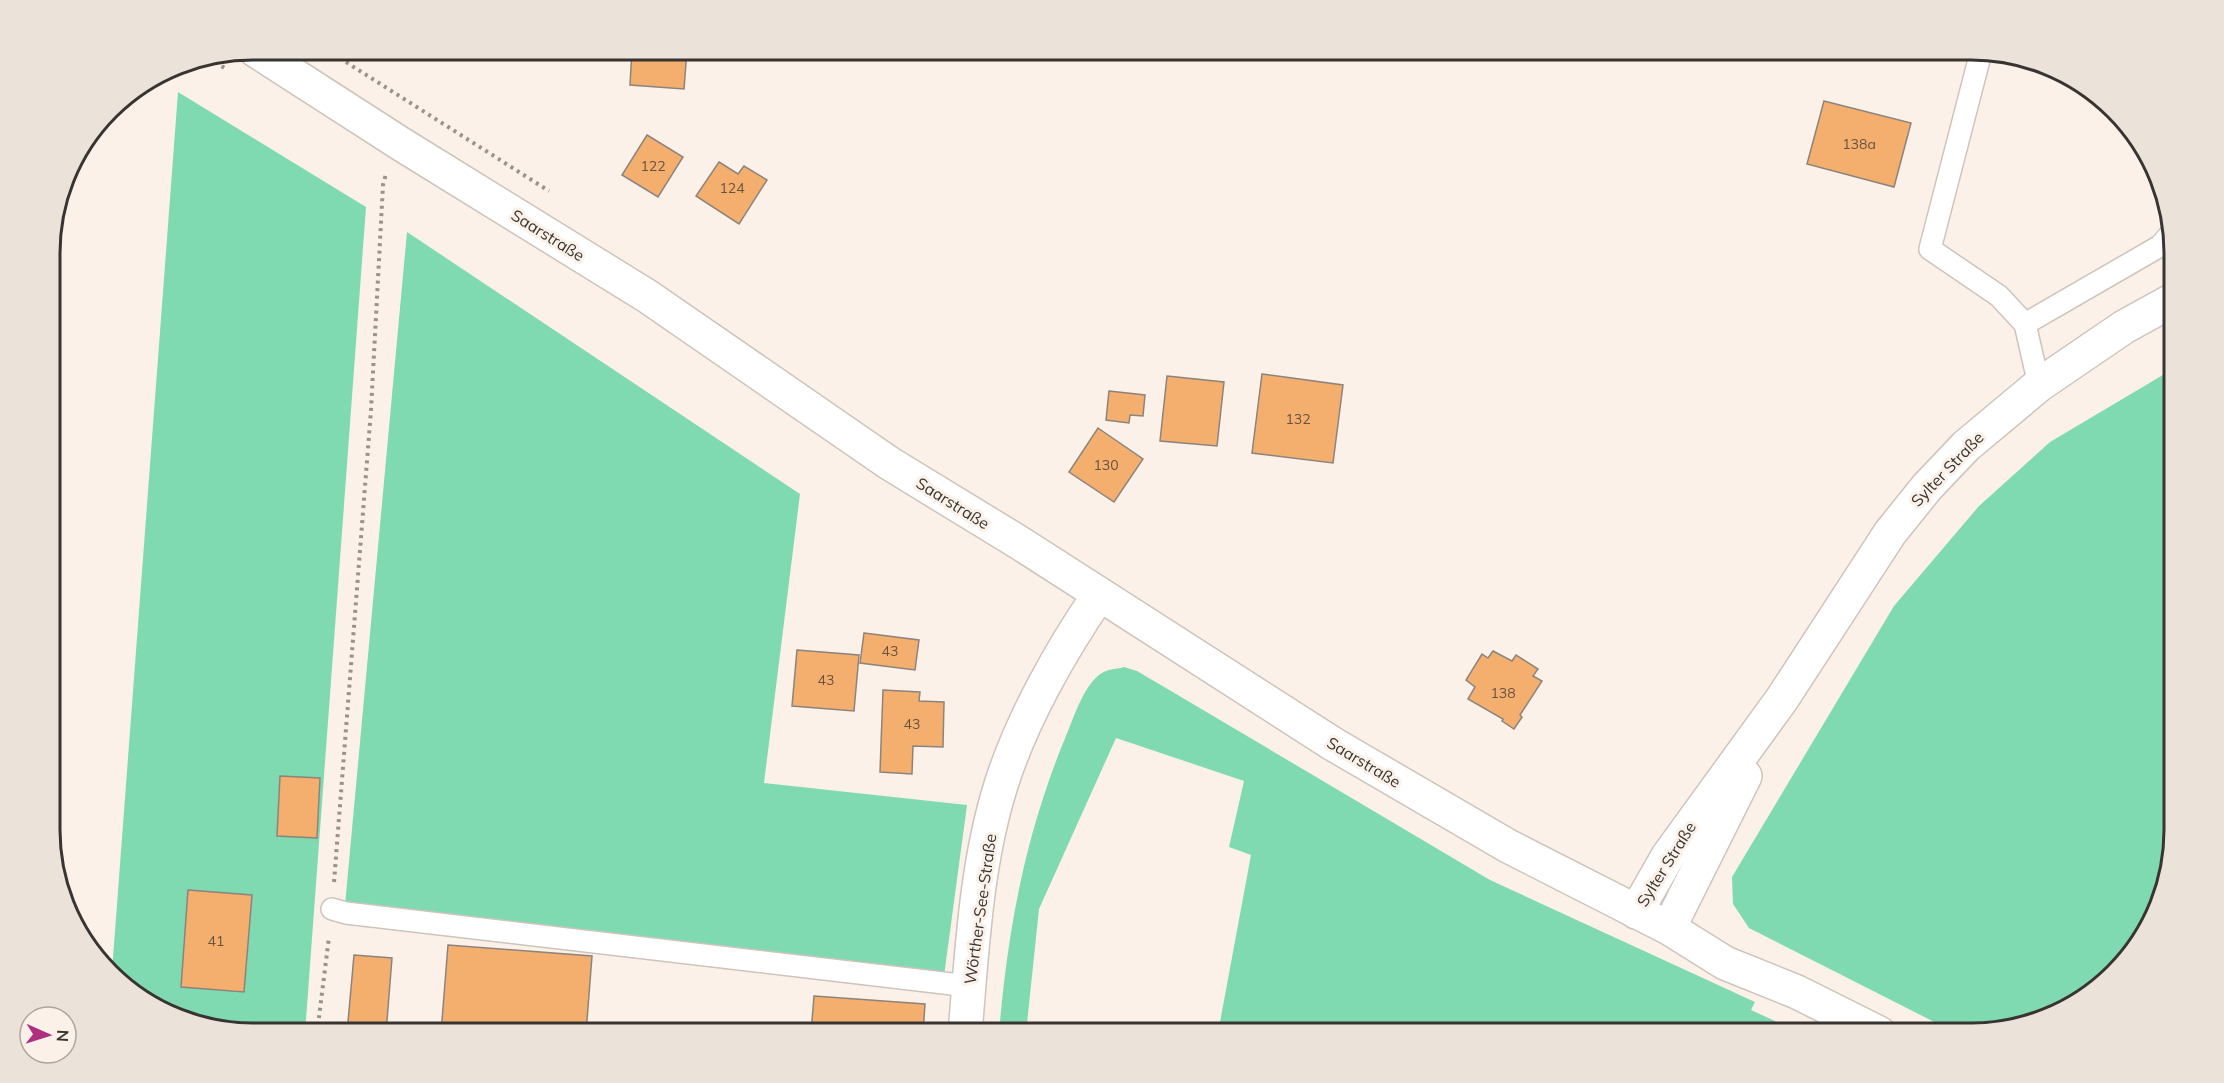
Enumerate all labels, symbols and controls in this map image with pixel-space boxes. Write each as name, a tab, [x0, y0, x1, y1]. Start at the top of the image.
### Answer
house number: 138a	[1842, 135, 1876, 153]
house number: 122	[640, 157, 666, 175]
house number: 124	[719, 179, 745, 197]
street label: Saarstraße	[508, 205, 588, 265]
house number: 132	[1285, 410, 1311, 428]
street label: Sylter Straße	[1906, 427, 1988, 511]
house number: 130	[1093, 456, 1119, 474]
street label: Saarstraße	[913, 473, 993, 533]
house number: 43	[882, 642, 898, 660]
house number: 43	[818, 671, 834, 689]
house number: 138	[1490, 684, 1516, 702]
house number: 43	[904, 715, 920, 733]
street label: Saarstraße	[1323, 732, 1405, 792]
street label: Sylter Straße	[1632, 818, 1700, 910]
street label: Wörther-See-Straße	[960, 833, 1000, 985]
house number: 41	[208, 932, 224, 950]
north arrow	[18, 1005, 78, 1065]
text: N	[53, 1029, 73, 1042]

